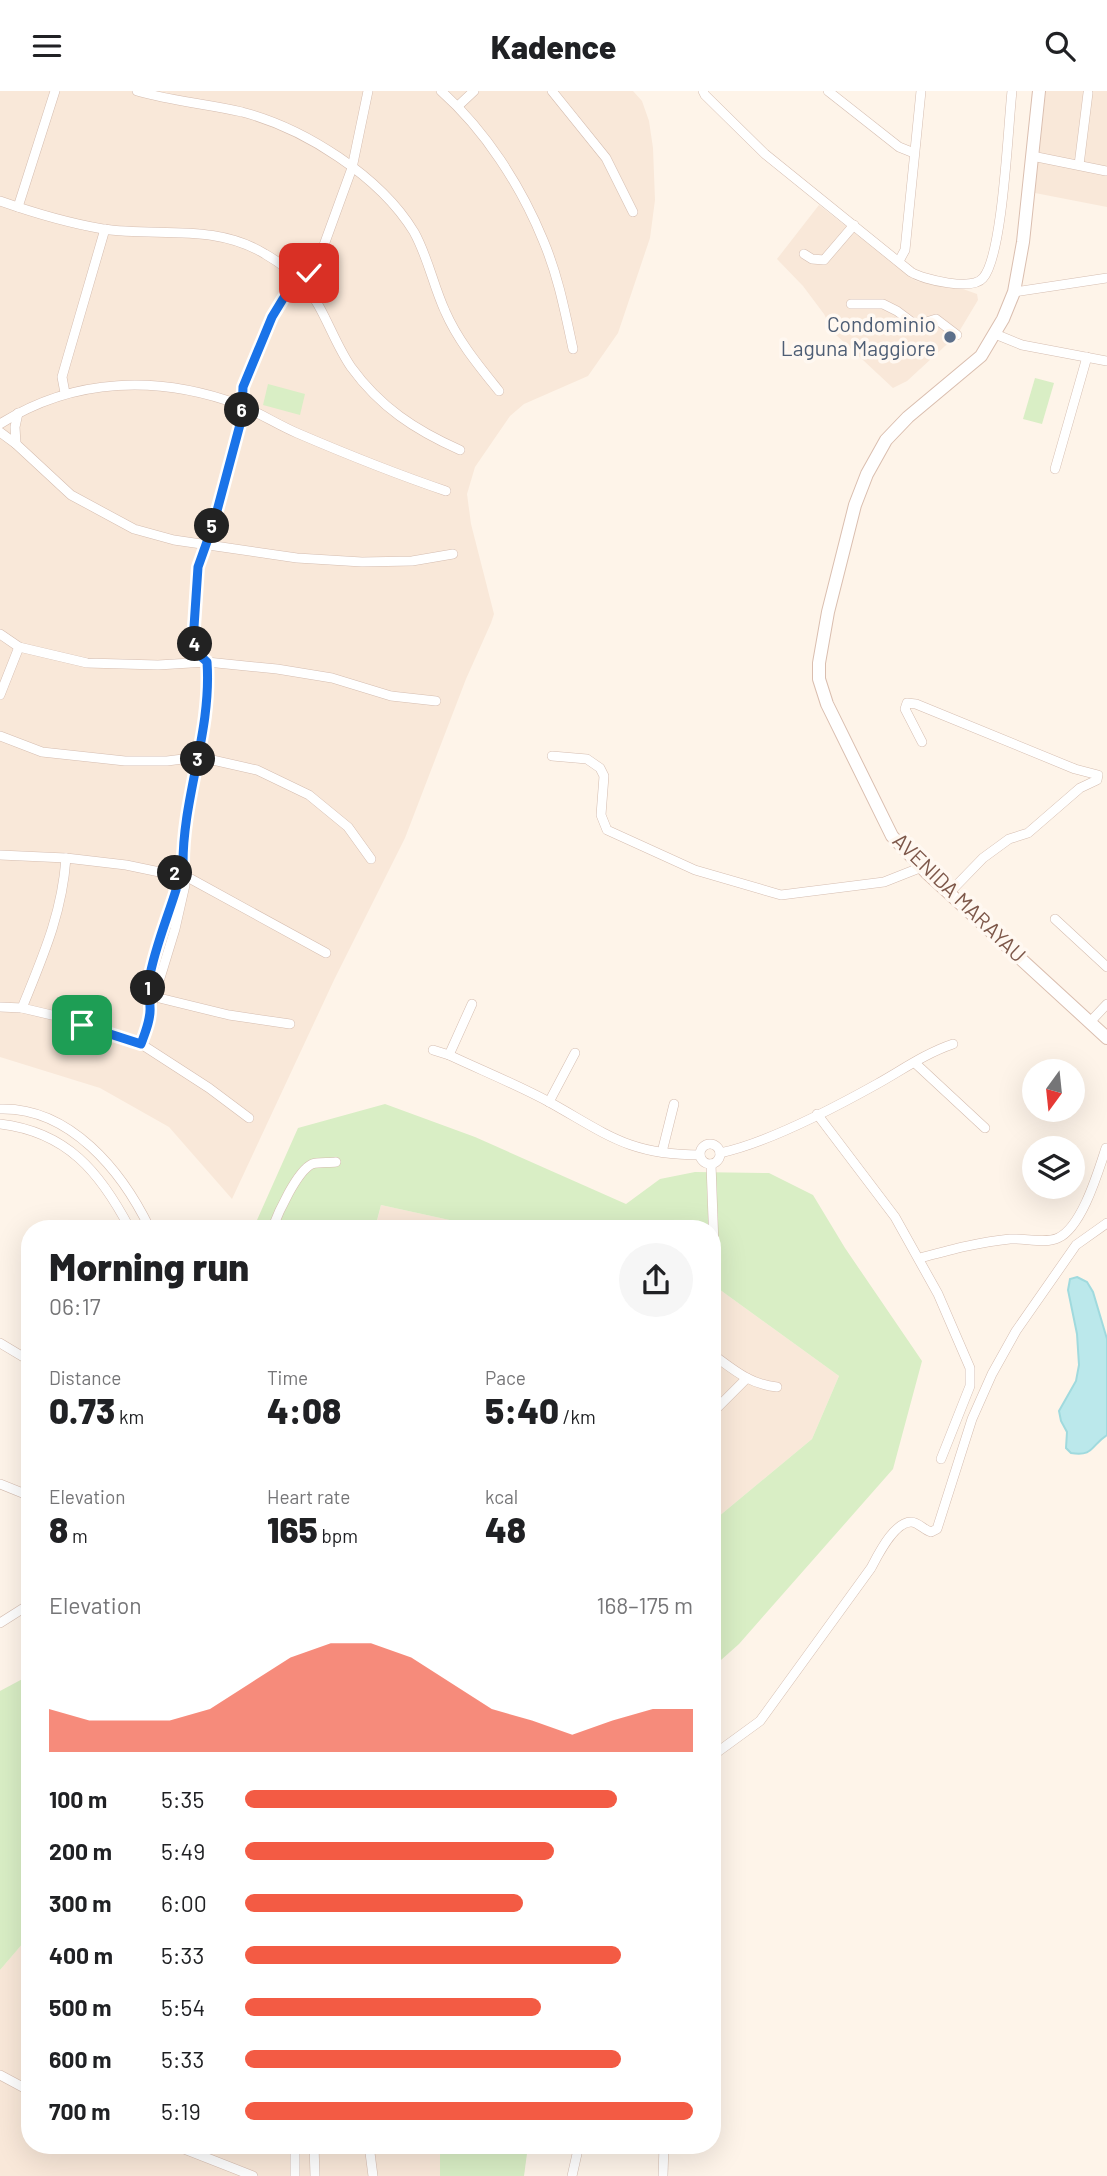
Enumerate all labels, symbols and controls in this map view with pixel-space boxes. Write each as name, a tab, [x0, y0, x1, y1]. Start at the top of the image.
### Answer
icon: menu	[28, 27, 66, 65]
text: Kadence	[491, 27, 616, 65]
icon: search	[1041, 27, 1079, 65]
pin	[279, 243, 339, 303]
icon: check	[290, 254, 328, 292]
place label: Condominio Laguna Maggiore	[781, 311, 936, 360]
marker: Condominio Laguna Maggiore	[942, 329, 958, 345]
pin: 6	[224, 393, 260, 427]
text: 6	[236, 398, 247, 421]
pin: 5	[194, 509, 230, 543]
text: 5	[206, 514, 217, 537]
pin: 4	[178, 627, 212, 661]
text: 4	[189, 632, 200, 655]
pin: 3	[180, 741, 216, 777]
text: 3	[192, 747, 203, 770]
street label: AVENIDA MARAYAU	[889, 827, 1032, 967]
pin: 2	[158, 855, 192, 891]
text: 2	[169, 861, 180, 884]
pin: 1	[130, 971, 166, 1005]
text: 1	[144, 976, 151, 999]
pin	[52, 995, 112, 1055]
icon: arrive	[63, 1006, 101, 1044]
north arrow	[1022, 1059, 1085, 1122]
map controls	[1022, 1059, 1085, 1199]
button: layers	[1022, 1136, 1085, 1199]
text: Morning run	[49, 1243, 249, 1289]
button: share	[619, 1243, 693, 1317]
text: 06:17	[49, 1292, 101, 1320]
text: Distance	[49, 1366, 121, 1389]
text: Time	[267, 1366, 308, 1389]
text: Pace	[485, 1366, 526, 1389]
text: 0.73	[49, 1389, 115, 1431]
text: 4:08	[267, 1389, 341, 1431]
text: 5:40	[485, 1389, 559, 1431]
text: km	[115, 1405, 144, 1428]
text: /km	[559, 1405, 596, 1428]
text: Elevation	[49, 1485, 126, 1508]
text: Heart rate	[267, 1485, 350, 1508]
text: kcal	[485, 1485, 518, 1508]
text: 8	[49, 1508, 68, 1550]
text: 165	[267, 1508, 318, 1550]
text: 48	[485, 1508, 526, 1550]
text: m	[68, 1524, 88, 1547]
text: bpm	[318, 1524, 358, 1547]
text: Elevation	[49, 1591, 142, 1619]
text: 168–175 m	[596, 1591, 693, 1619]
text: 100 m	[49, 1785, 107, 1813]
text: 5:35	[161, 1785, 204, 1813]
text: 200 m	[49, 1837, 112, 1865]
text: 5:49	[161, 1837, 205, 1865]
text: 300 m	[49, 1889, 111, 1917]
text: 6:00	[161, 1889, 207, 1917]
text: 400 m	[49, 1941, 113, 1969]
text: 5:33	[161, 1941, 204, 1969]
text: 500 m	[49, 1993, 111, 2021]
text: 5:54	[161, 1993, 205, 2021]
text: 600 m	[49, 2045, 111, 2073]
text: 5:33	[161, 2045, 204, 2073]
text: 700 m	[49, 2097, 110, 2125]
text: 5:19	[161, 2097, 201, 2125]

